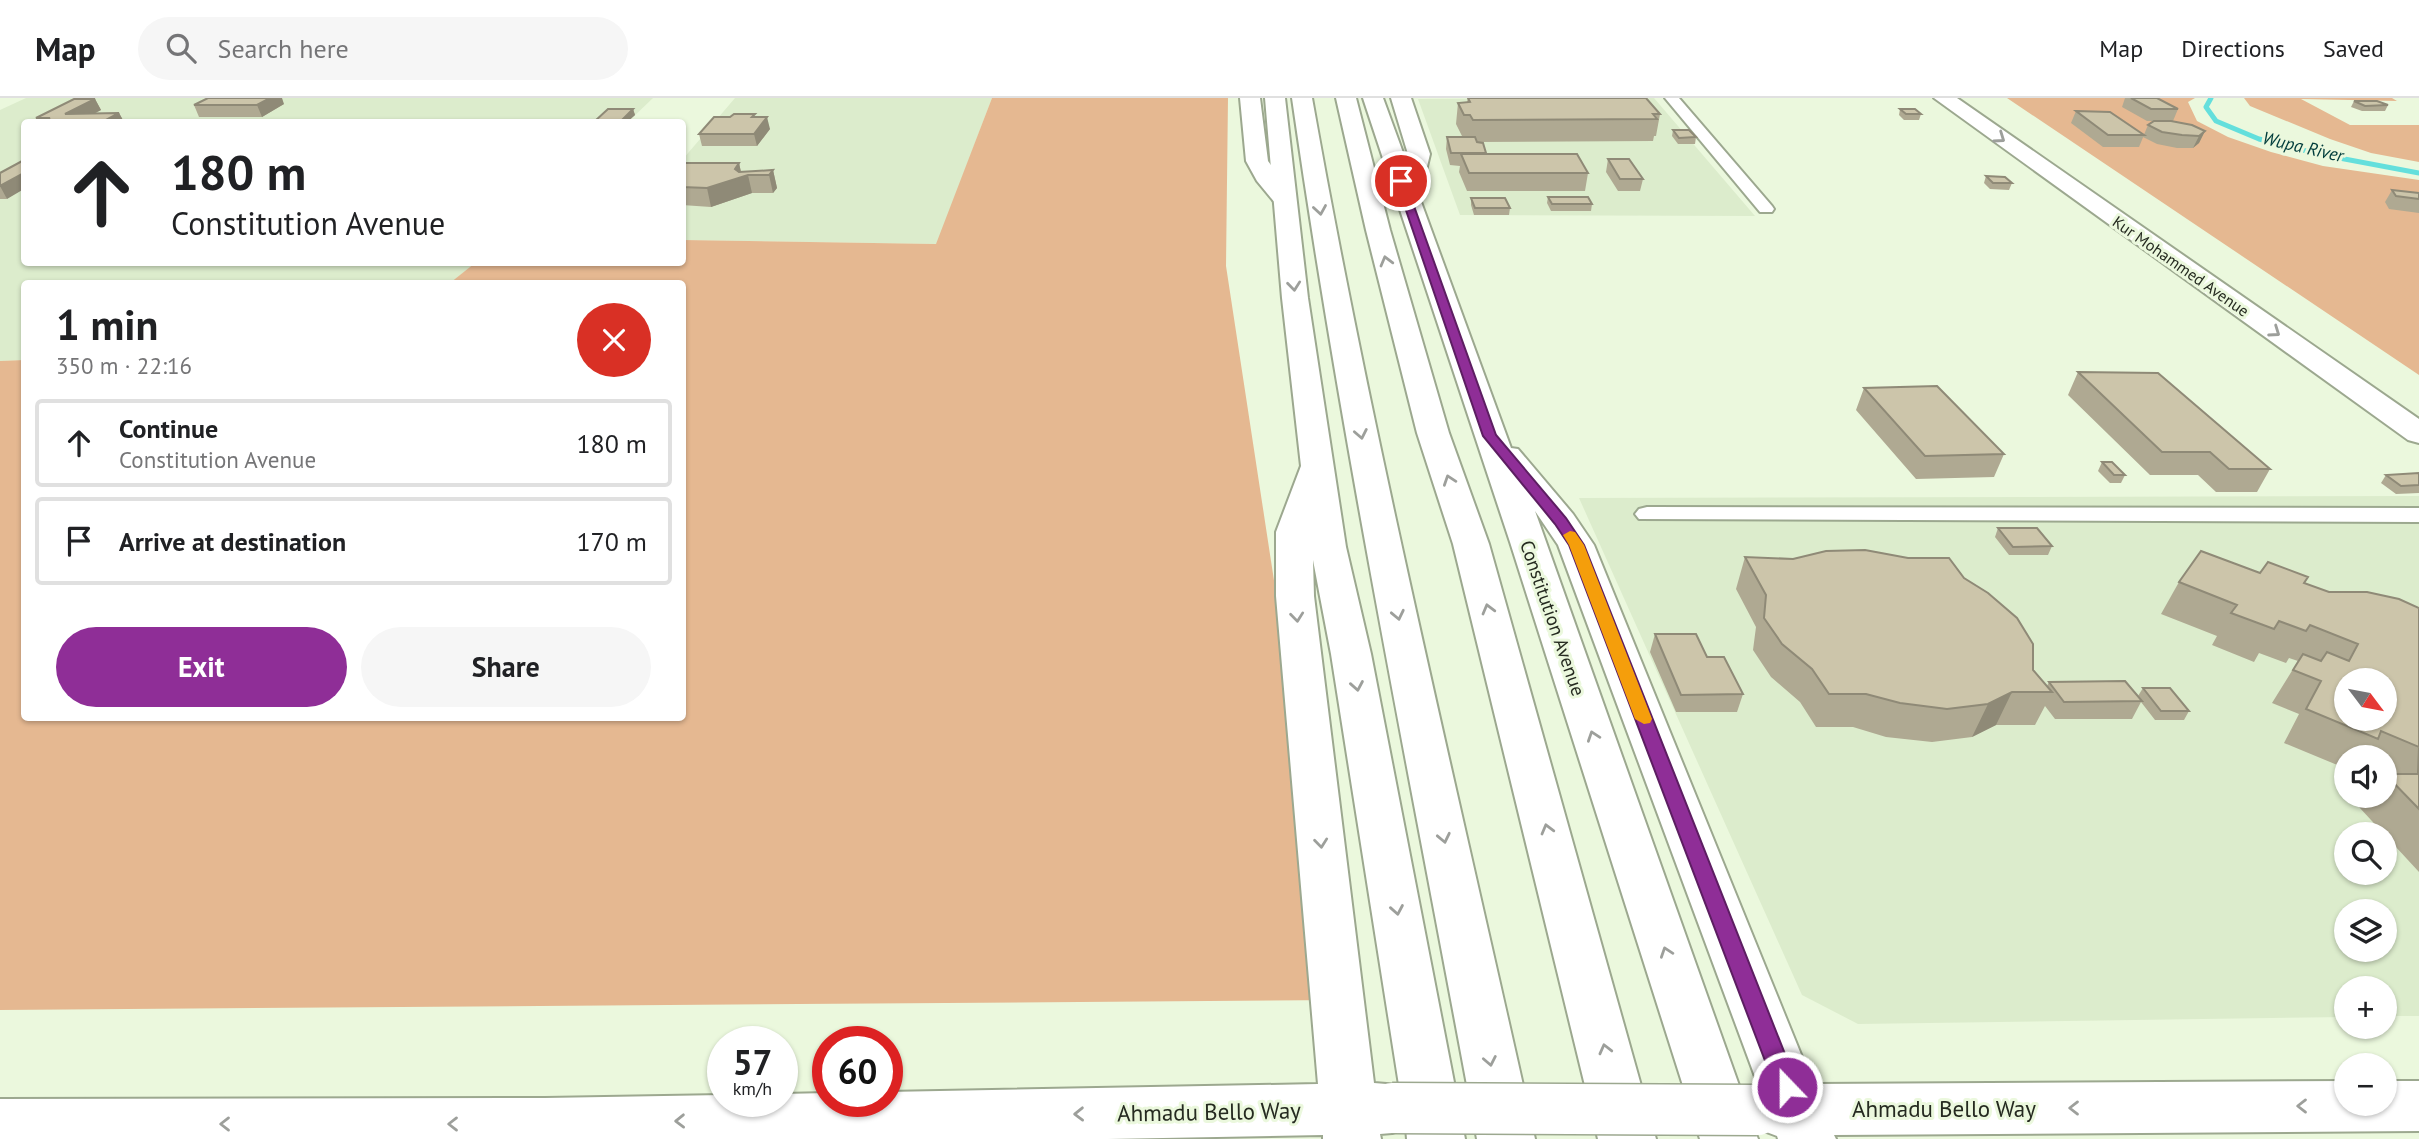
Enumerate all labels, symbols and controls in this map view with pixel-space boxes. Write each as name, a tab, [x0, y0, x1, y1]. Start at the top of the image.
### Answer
search box	[138, 17, 628, 80]
text: Map	[35, 27, 96, 70]
icon: search	[162, 29, 200, 67]
text: Search here	[218, 32, 349, 65]
text: Map	[2099, 33, 2143, 64]
text: Directions	[2181, 33, 2285, 64]
text: Saved	[2323, 33, 2384, 64]
water label: Wupa River	[2260, 126, 2347, 167]
one-way arrow	[1992, 129, 2005, 142]
text: 180 m	[171, 140, 306, 204]
icon: ahead	[56, 147, 147, 238]
pin	[1371, 151, 1431, 211]
icon: arrive	[1382, 162, 1420, 200]
text: Constitution Avenue	[171, 202, 445, 244]
one-way arrow	[1312, 204, 1327, 216]
street label: Kur Mohammed Avenue	[2109, 211, 2253, 321]
one-way arrow	[1380, 255, 1395, 267]
one-way arrow	[1286, 281, 1301, 292]
text: 1 min	[56, 297, 158, 352]
button: close	[577, 303, 651, 377]
one-way arrow	[2267, 324, 2280, 336]
text: 350 m · 22:16	[56, 351, 192, 380]
text: Continue	[119, 412, 218, 445]
icon: ahead	[60, 424, 98, 462]
text: 180 m	[576, 427, 647, 460]
one-way arrow	[1353, 428, 1368, 440]
text: Constitution Avenue	[119, 445, 316, 474]
one-way arrow	[1443, 474, 1457, 486]
icon: arrive	[60, 522, 98, 560]
text: Arrive at destination	[119, 525, 346, 558]
text: 170 m	[576, 525, 647, 558]
street label: Constitution Avenue	[1515, 537, 1591, 699]
one-way arrow	[1482, 603, 1496, 615]
one-way arrow	[1390, 609, 1405, 621]
one-way arrow	[1289, 612, 1304, 623]
button: Exit	[56, 627, 347, 707]
button: Share	[361, 627, 651, 707]
north arrow	[2334, 668, 2398, 732]
map controls	[2334, 668, 2397, 1116]
one-way arrow	[1349, 680, 1364, 692]
one-way arrow	[1587, 731, 1601, 743]
button: sound	[2334, 745, 2397, 808]
button: search	[2334, 822, 2397, 885]
one-way arrow	[1541, 823, 1555, 835]
one-way arrow	[1436, 832, 1451, 844]
one-way arrow	[1313, 838, 1328, 849]
button: layers	[2334, 899, 2397, 962]
one-way arrow	[1389, 904, 1404, 916]
one-way arrow	[1660, 946, 1674, 959]
button: +	[2334, 976, 2397, 1039]
speed limit sign: 60	[812, 1026, 903, 1117]
text: 57	[733, 1039, 772, 1085]
one-way arrow	[1599, 1043, 1613, 1055]
position arrow	[1750, 1050, 1824, 1124]
button: −	[2334, 1053, 2397, 1116]
one-way arrow	[1482, 1055, 1497, 1067]
text: km/h	[733, 1077, 772, 1100]
street label: Ahmadu Bello Way	[1852, 1094, 2036, 1123]
street label: Ahmadu Bello Way	[1117, 1095, 1301, 1128]
one-way arrow	[2296, 1098, 2307, 1114]
one-way arrow	[2069, 1100, 2079, 1116]
one-way arrow	[1073, 1106, 1084, 1122]
one-way arrow	[674, 1113, 685, 1129]
one-way arrow	[219, 1116, 230, 1132]
one-way arrow	[447, 1116, 457, 1132]

